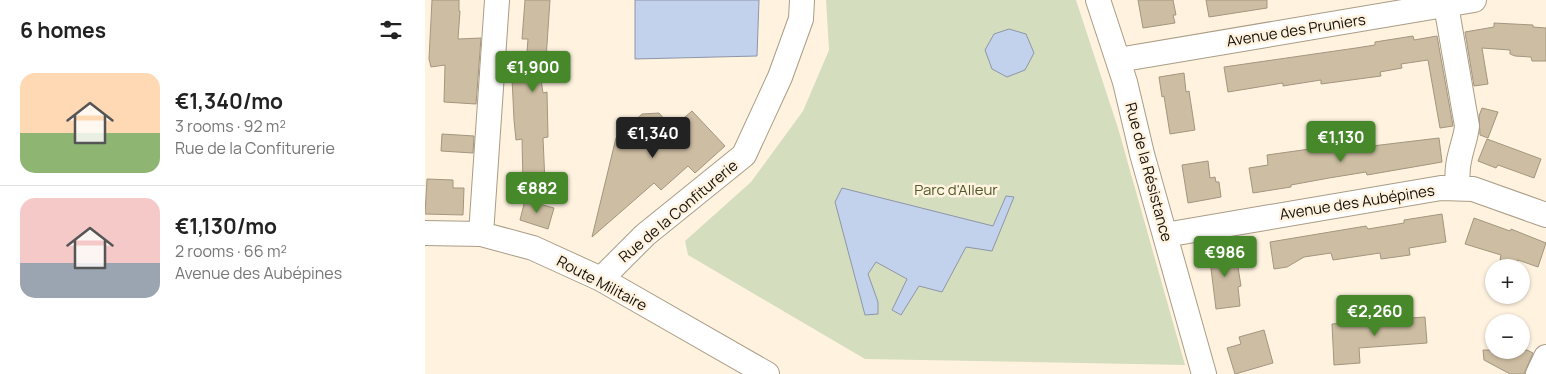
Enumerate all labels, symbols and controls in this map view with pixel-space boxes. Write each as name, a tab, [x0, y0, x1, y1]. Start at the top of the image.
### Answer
street label: Avenue des Pruniers	[1225, 9, 1367, 51]
text: 6 homes	[20, 16, 106, 44]
icon: filters	[377, 16, 405, 44]
pin: €1,900	[492, 51, 574, 93]
text: €1,900	[506, 56, 560, 78]
text: €1,340/mo	[175, 87, 283, 115]
icon: home	[60, 93, 120, 153]
street label: Rue de la Résistance	[1120, 100, 1178, 244]
text: 3 rooms · 92 m²	[175, 115, 286, 137]
pin: €1,340	[612, 116, 694, 159]
pin: €1,130	[1300, 120, 1382, 163]
text: €1,340	[627, 122, 679, 144]
text: €1,130	[1317, 126, 1365, 148]
text: Rue de la Confiturerie	[175, 137, 335, 159]
street label: Rue de la Confiturerie	[614, 155, 742, 267]
pin: €882	[507, 172, 567, 214]
text: €882	[517, 177, 557, 199]
park label: Parc d'Alleur	[914, 179, 998, 200]
street label: Avenue des Aubépines	[1278, 179, 1436, 225]
text: €1,130/mo	[175, 212, 277, 240]
icon: home	[60, 218, 120, 278]
pin: €986	[1195, 236, 1255, 278]
text: 2 rooms · 66 m²	[175, 240, 287, 262]
text: €986	[1205, 241, 1245, 263]
street label: Route Militaire	[553, 250, 651, 316]
map controls	[1485, 259, 1530, 359]
button: +	[1485, 259, 1530, 304]
text: Avenue des Aubépines	[175, 262, 342, 284]
pin: €2,260	[1334, 294, 1416, 337]
text: €2,260	[1347, 300, 1403, 322]
button: −	[1485, 314, 1530, 359]

